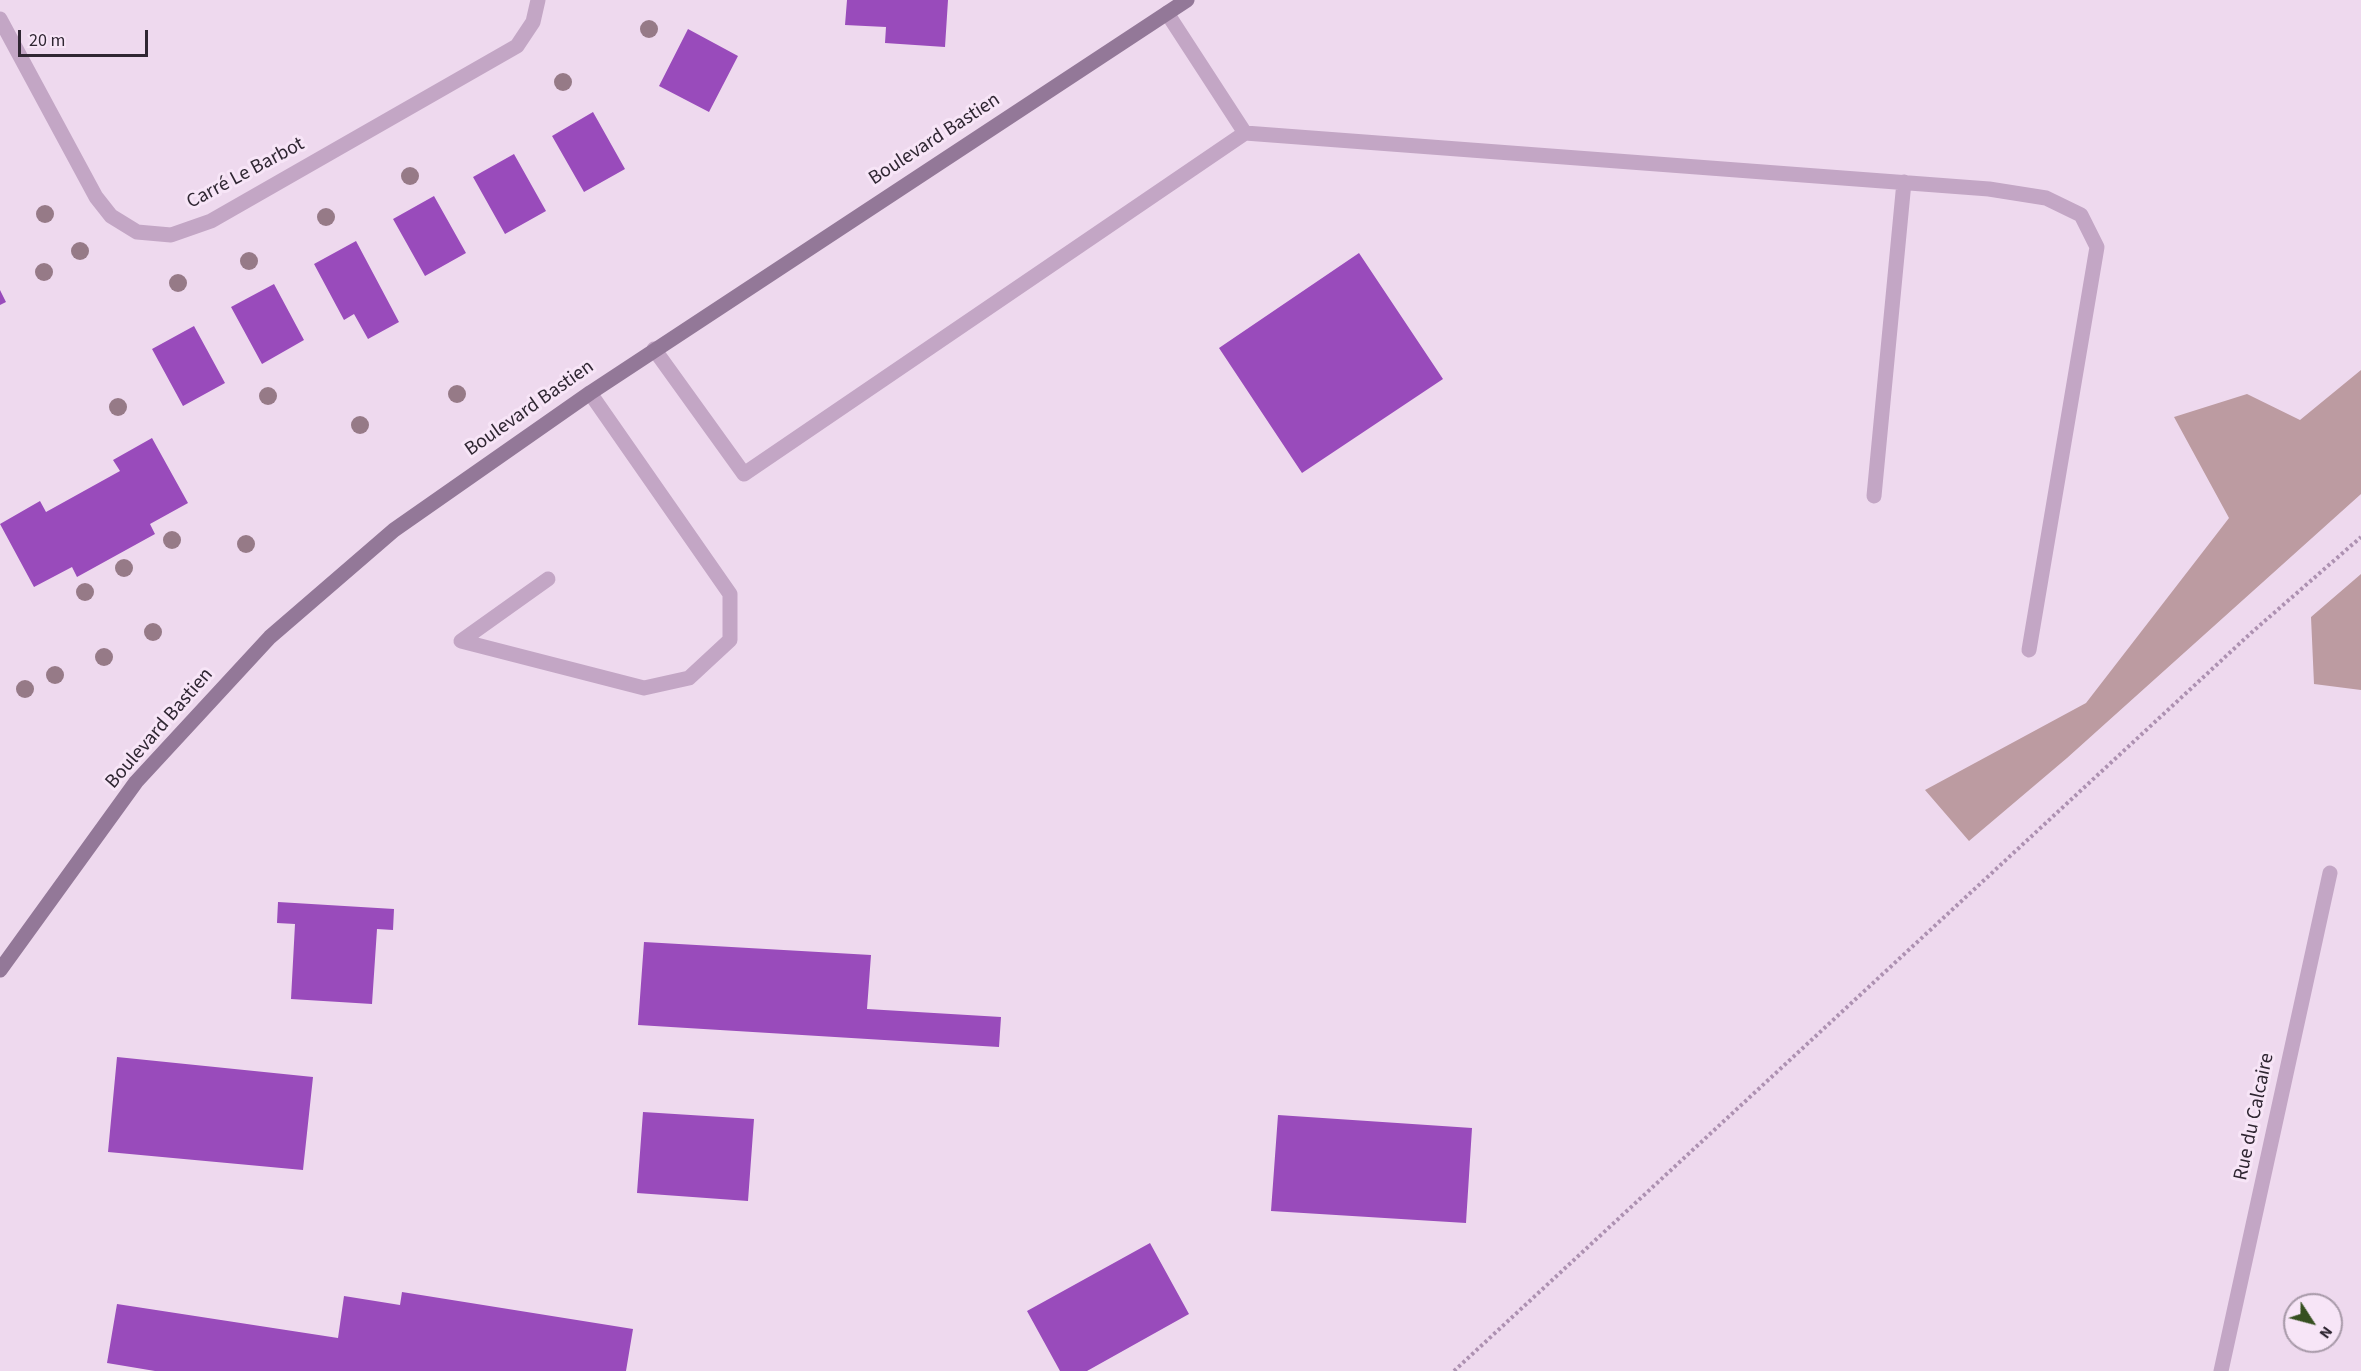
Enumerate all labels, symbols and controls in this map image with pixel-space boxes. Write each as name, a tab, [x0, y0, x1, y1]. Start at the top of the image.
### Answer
scale bar	[21, 18, 152, 56]
text: 20 m	[29, 28, 65, 53]
street label: Boulevard Bastien	[865, 89, 1005, 191]
street label: Carré Le Barbot	[183, 133, 309, 215]
street label: Boulevard Bastien	[461, 356, 599, 462]
street label: Boulevard Bastien	[101, 664, 219, 794]
street label: Rue du Calcaire	[2230, 1051, 2280, 1183]
north arrow	[2283, 1293, 2343, 1353]
text: N	[2314, 1322, 2338, 1343]

